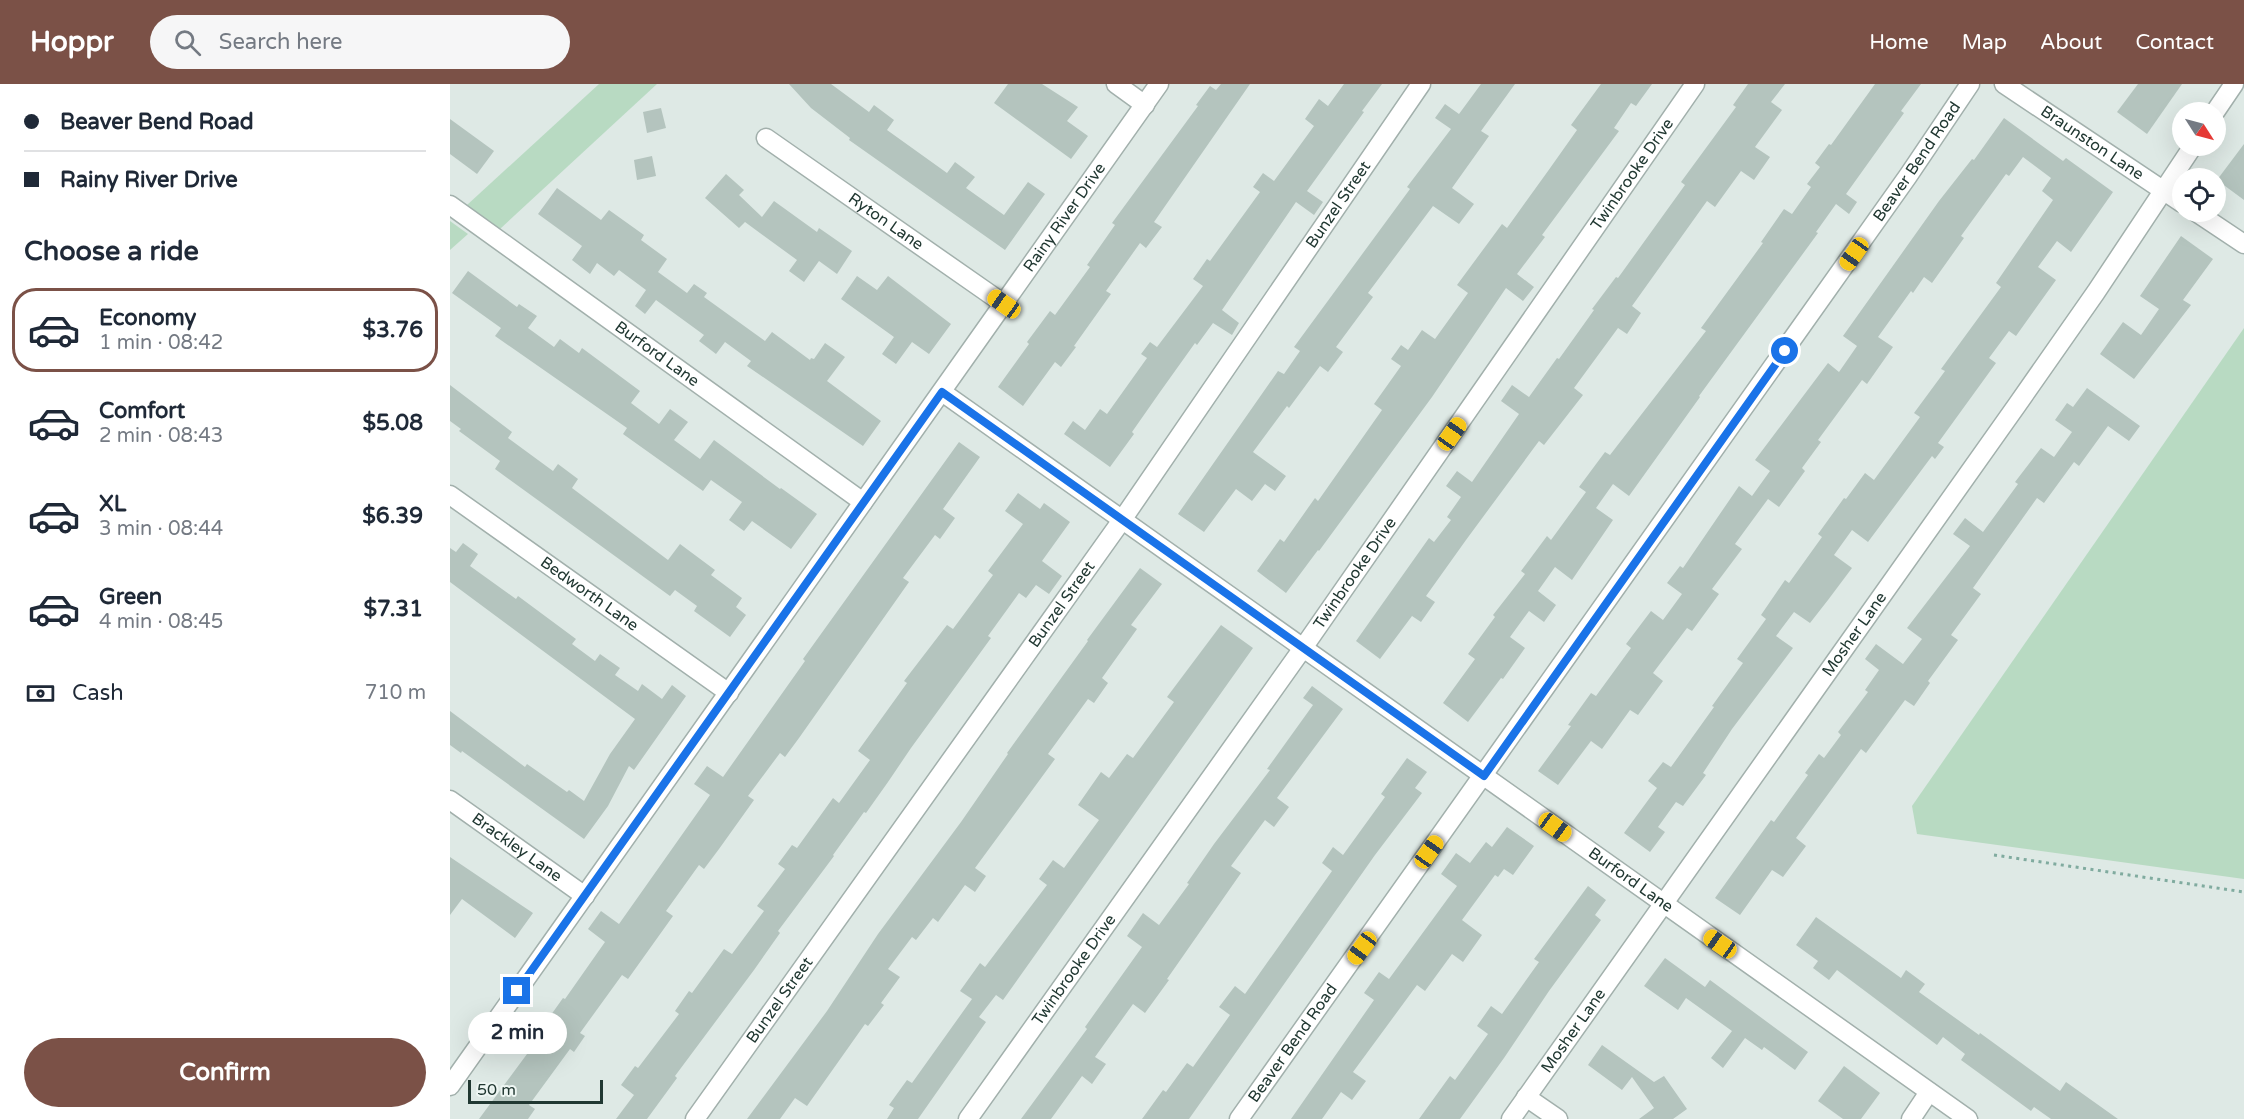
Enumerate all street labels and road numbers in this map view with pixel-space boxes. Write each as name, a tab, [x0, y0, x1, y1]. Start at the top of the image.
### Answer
street label: Beaver Bend Road	[1869, 98, 1965, 226]
street label: Braunston Lane	[2037, 101, 2148, 185]
street label: Twinbrooke Drive	[1587, 114, 1678, 234]
street label: Bunzel Street	[1301, 157, 1375, 252]
street label: Rainy River Drive	[1019, 159, 1110, 276]
street label: Ryton Lane	[844, 188, 927, 255]
street label: Burford Lane	[611, 317, 703, 391]
street label: Twinbrooke Drive	[1309, 513, 1401, 633]
street label: Bedworth Lane	[536, 552, 642, 636]
street label: Bunzel Street	[1024, 557, 1099, 651]
street label: Mosher Lane	[1818, 588, 1891, 680]
street label: Brackley Lane	[468, 809, 566, 886]
street label: Burford Lane	[1584, 843, 1677, 917]
street label: Twinbrooke Drive	[1028, 910, 1120, 1029]
street label: Bunzel Street	[742, 953, 817, 1047]
street label: Beaver Bend Road	[1244, 980, 1342, 1106]
street label: Mosher Lane	[1537, 985, 1610, 1077]

